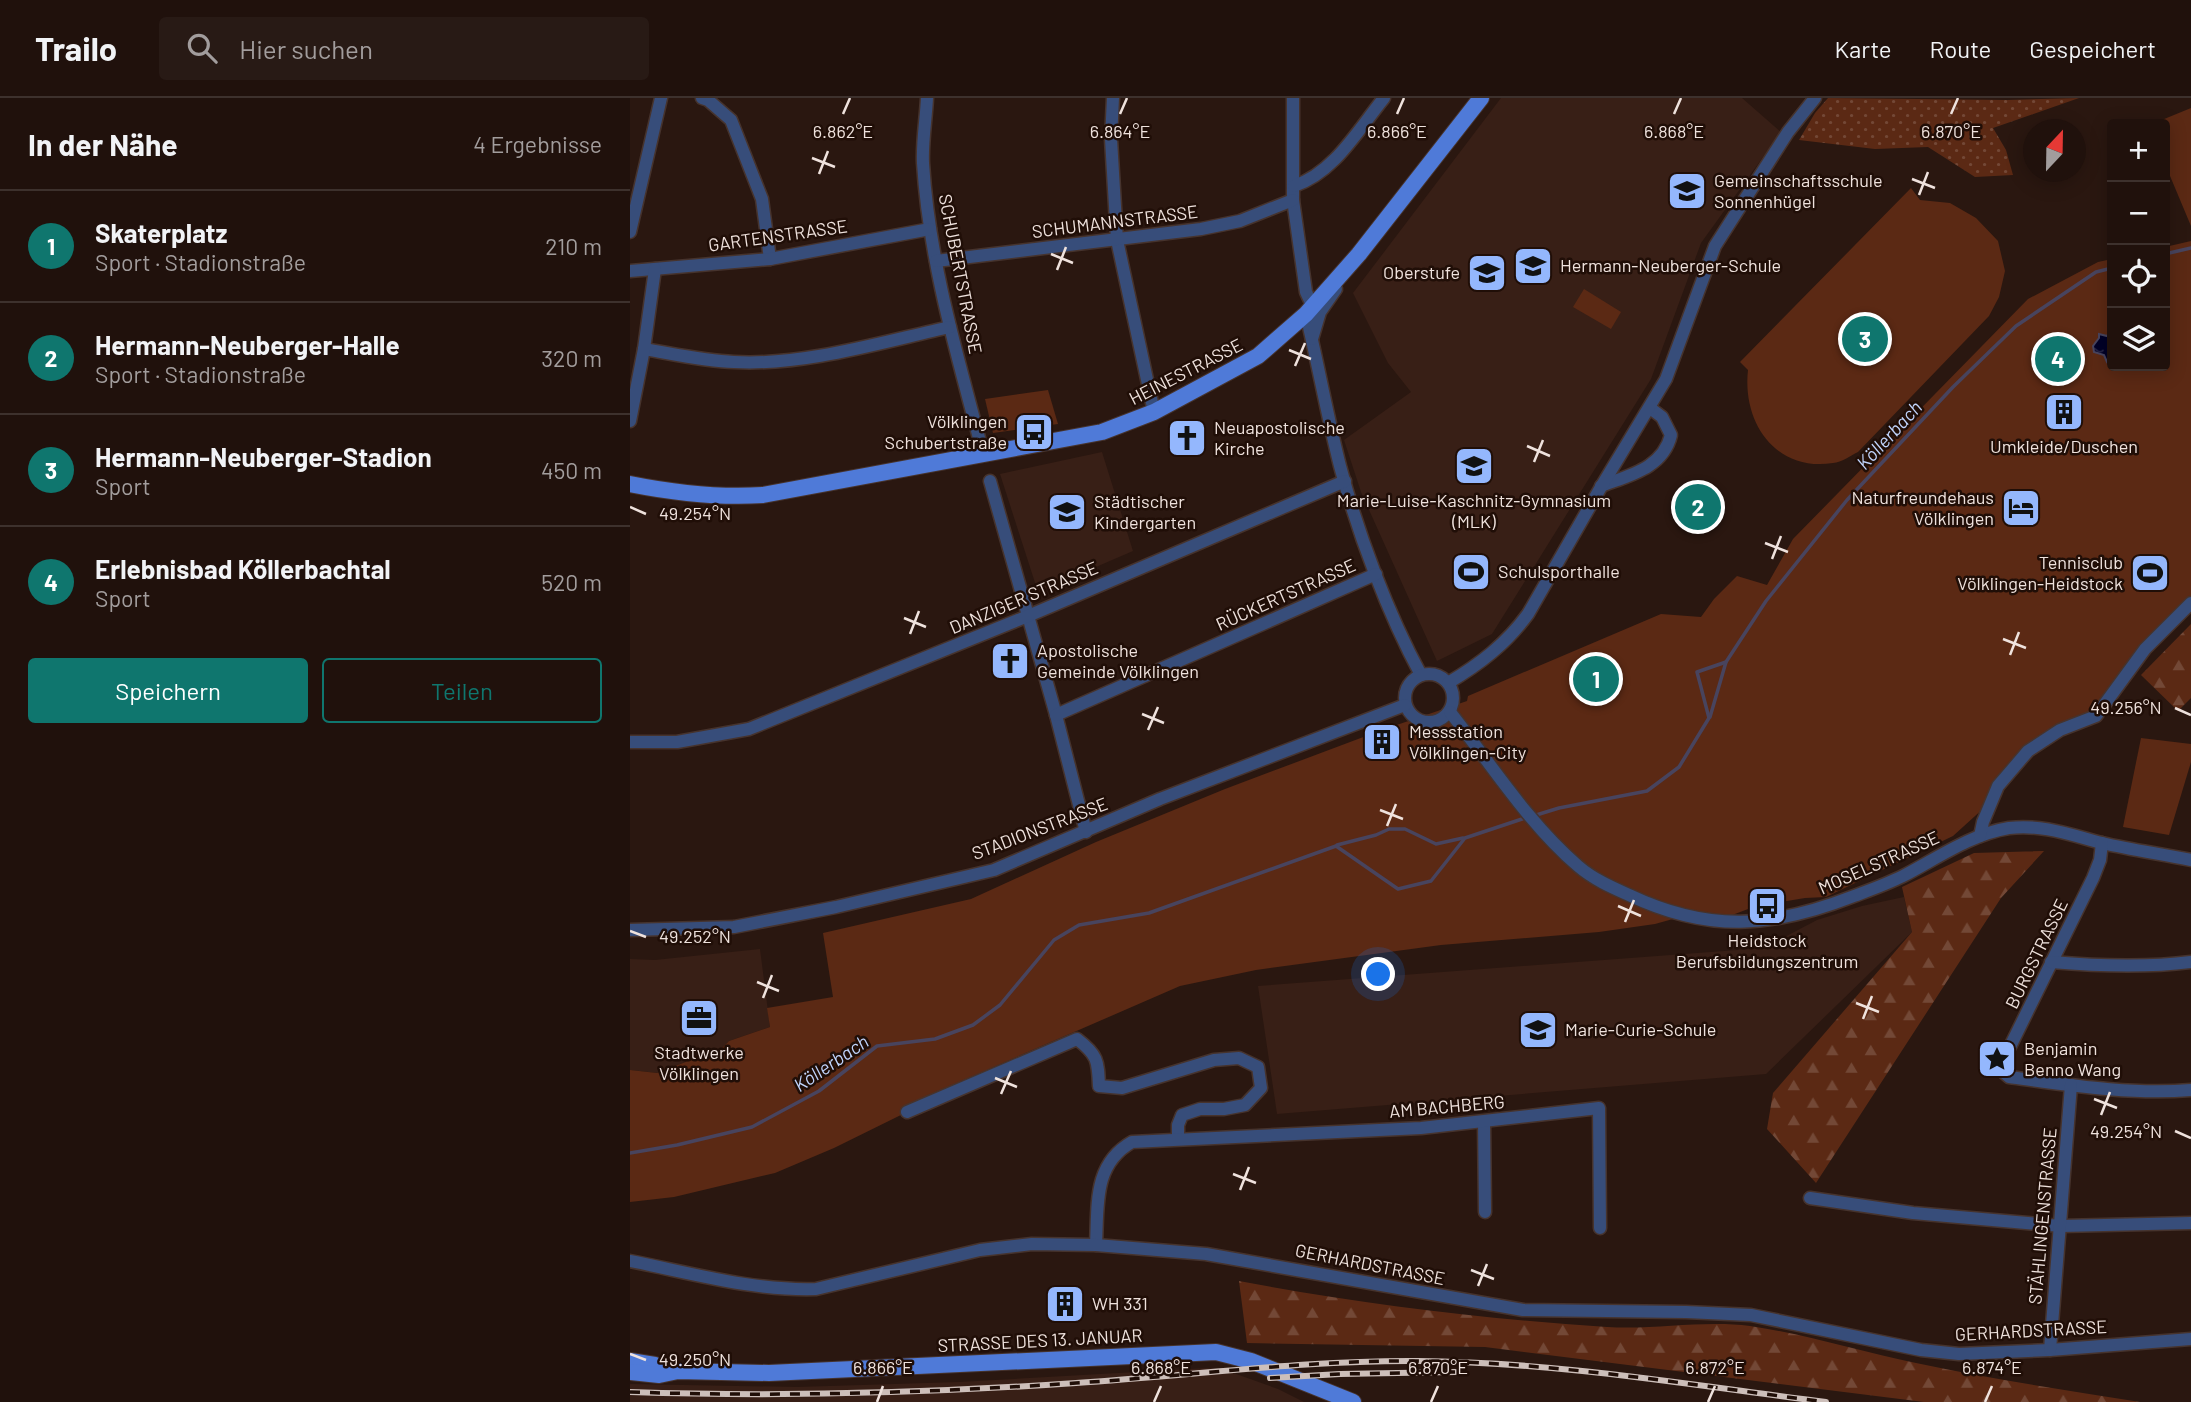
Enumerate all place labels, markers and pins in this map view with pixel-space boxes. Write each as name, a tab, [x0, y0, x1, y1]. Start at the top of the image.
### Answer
place label: Gemeinschaftsschule Sonnenhügel	[1714, 169, 1883, 212]
school or university icon: Gemeinschaftsschule Sonnenhügel	[1666, 170, 1708, 212]
school or university icon: Hermann-Neuberger-Schule	[1512, 245, 1554, 287]
school or university icon: Oberstufe	[1466, 252, 1508, 294]
place label: Hermann-Neuberger-Schule	[1560, 254, 1781, 276]
place label: Oberstufe	[1383, 261, 1460, 283]
pin: 3	[1842, 313, 1888, 365]
pin: 4	[2035, 333, 2081, 385]
building icon: Umkleide/Duschen	[2043, 391, 2085, 433]
place label: Völklingen Schubertstraße	[885, 410, 1007, 453]
bus stop icon: Völklingen Schubertstraße	[1013, 411, 1055, 453]
place label: Neuapostolische Kirche	[1214, 416, 1345, 459]
church icon: Neuapostolische Kirche	[1166, 417, 1208, 459]
place label: Umkleide/Duschen	[1990, 435, 2138, 457]
school or university icon: Marie-Luise-Kaschnitz-Gymnasium (MLK)	[1453, 445, 1495, 487]
pin: 2	[1675, 481, 1721, 533]
place label: Naturfreundehaus Völklingen	[1851, 486, 1994, 529]
hotel icon: Naturfreundehaus Völklingen	[2000, 487, 2042, 529]
place label: Marie-Luise-Kaschnitz-Gymnasium (MLK)	[1337, 489, 1611, 532]
place label: Städtischer Kindergarten	[1094, 490, 1196, 533]
school or university icon: Städtischer Kindergarten	[1046, 491, 1088, 533]
sports icon: Schulsporthalle	[1450, 551, 1492, 593]
place label: Tennisclub Völklingen-Heidstock	[1957, 551, 2123, 594]
sports icon: Tennisclub Völklingen-Heidstock	[2129, 552, 2171, 594]
place label: Schulsporthalle	[1498, 560, 1620, 582]
place label: Apostolische Gemeinde Völklingen	[1037, 639, 1199, 682]
church icon: Apostolische Gemeinde Völklingen	[989, 640, 1031, 682]
pin: 1	[1573, 653, 1619, 705]
place label: Messstation Völklingen-City	[1409, 720, 1526, 763]
building icon: Messstation Völklingen-City	[1361, 721, 1403, 763]
bus stop icon: Heidstock Berufsbildungszentrum	[1746, 885, 1788, 927]
place label: Heidstock Berufsbildungszentrum	[1676, 929, 1858, 972]
office icon: Stadtwerke Völklingen	[678, 997, 720, 1039]
school or university icon: Marie-Curie-Schule	[1517, 1009, 1559, 1051]
place label: Marie-Curie-Schule	[1565, 1018, 1716, 1040]
place label: Benjamin Benno Wang	[2024, 1037, 2121, 1080]
place icon: Benjamin Benno Wang	[1976, 1038, 2018, 1080]
place label: Stadtwerke Völklingen	[654, 1041, 744, 1084]
building icon: WH 331	[1044, 1283, 1086, 1325]
place label: WH 331	[1092, 1292, 1148, 1314]

